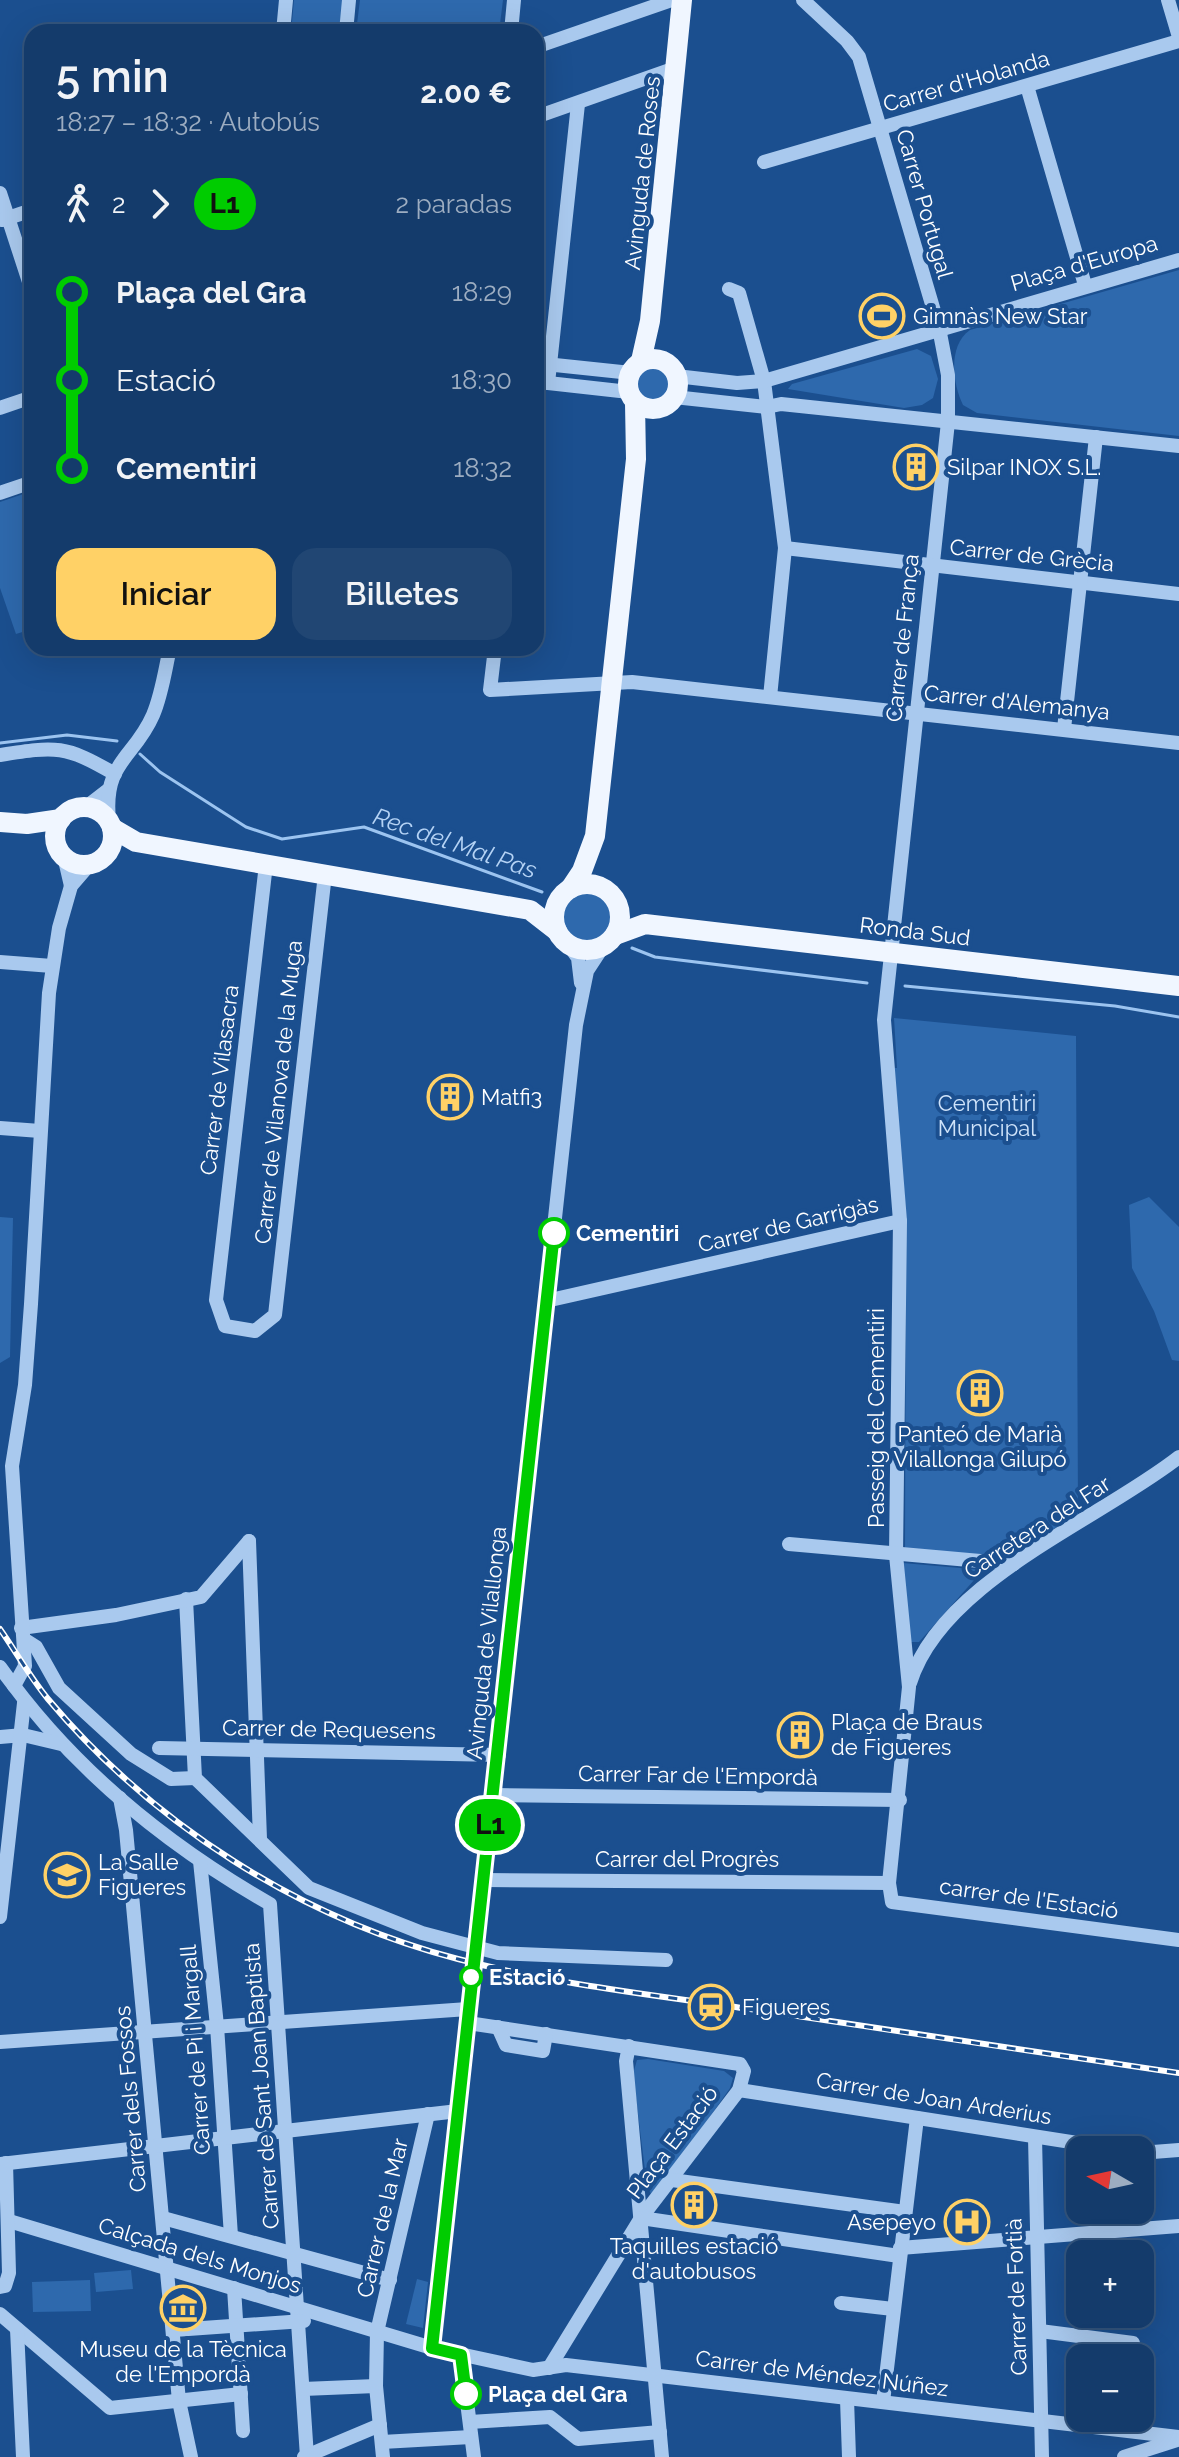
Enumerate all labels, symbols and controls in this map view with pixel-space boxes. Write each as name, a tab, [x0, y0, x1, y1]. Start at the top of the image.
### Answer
street label: Carrer d'Holanda	[880, 45, 1052, 117]
text: 5 min	[56, 51, 169, 102]
text: 2.00 €	[420, 75, 512, 110]
street label: Avinguda de Roses	[619, 75, 665, 271]
text: 18:27 – 18:32 · Autobús	[56, 107, 320, 137]
street label: Carrer Portugal	[891, 126, 959, 282]
icon: walk	[56, 182, 100, 226]
icon: forward	[138, 182, 182, 226]
text: L1	[210, 187, 240, 220]
text: 2	[112, 189, 126, 219]
text: 2 paradas	[395, 189, 512, 219]
street label: Plaça d'Europa	[1008, 230, 1160, 296]
text: Plaça del Gra	[116, 275, 306, 310]
text: 18:29	[452, 277, 512, 307]
sports icon: Gimnàs New Star	[858, 292, 906, 340]
place label: Gimnàs New Star	[913, 303, 1088, 329]
text: Estació	[116, 363, 216, 398]
text: 18:30	[451, 365, 512, 395]
building icon: Silpar INOX S.L.	[892, 443, 940, 491]
text: Cementiri	[116, 451, 257, 486]
text: 18:32	[453, 453, 512, 483]
place label: Silpar INOX S.L.	[947, 454, 1102, 480]
street label: Carrer de Grècia	[949, 533, 1115, 577]
button: Iniciar	[56, 548, 276, 640]
button: Billetes	[292, 548, 512, 640]
street label: Carrer de França	[880, 553, 924, 723]
street label: Carrer d'Alemanya	[923, 679, 1111, 725]
water label: Rec del Mal Pas	[369, 801, 541, 885]
street label: Ronda Sud	[858, 911, 972, 951]
street label: Carrer de Vilanova de la Muga	[249, 939, 307, 1245]
street label: Carrer de Vilasacra	[194, 983, 244, 1177]
building icon: Matfi3	[426, 1073, 474, 1121]
place label: Matfi3	[481, 1084, 542, 1110]
park label: Cementiri Municipal	[938, 1090, 1036, 1141]
street label: Carrer de Garrigàs	[695, 1191, 881, 1257]
marker: Cementiri	[539, 1218, 569, 1248]
place label: Cementiri	[576, 1220, 679, 1246]
street label: Passeig del Cementiri	[863, 1308, 889, 1528]
building icon: Panteó de Marià Vilallonga Gilupó	[956, 1369, 1004, 1417]
place label: Panteó de Marià Vilallonga Gilupó	[893, 1421, 1067, 1472]
street label: Carretera del Far	[959, 1470, 1115, 1584]
street label: Avinguda de Vilallonga	[461, 1525, 511, 1761]
place label: Plaça de Braus de Figueres	[831, 1709, 983, 1760]
building icon: Plaça de Braus de Figueres	[776, 1711, 824, 1759]
street label: Carrer de Requesens	[222, 1714, 436, 1744]
street label: Carrer Far de l'Empordà	[578, 1760, 818, 1790]
line badge: L1	[454, 1799, 526, 1851]
text: L1	[475, 1808, 505, 1841]
street label: Carrer del Progrès	[595, 1846, 779, 1872]
place label: La Salle Figueres	[98, 1849, 186, 1900]
school or university icon: La Salle Figueres	[43, 1851, 91, 1899]
street label: carrer de l'Estació	[938, 1873, 1120, 1923]
street label: Carrer de Sant Joan Baptista	[238, 1942, 284, 2230]
street label: Carrer de Pi i Margall	[175, 1944, 215, 2156]
place label: Estació	[489, 1964, 565, 1990]
marker: Estació	[460, 1966, 482, 1988]
station icon: Figueres	[687, 1983, 735, 2031]
place label: Figueres	[742, 1994, 830, 2020]
street label: Carrer dels Fossos	[109, 2005, 151, 2193]
street label: Carrer de Joan Arderius	[815, 2067, 1053, 2129]
street label: Plaça Estació	[621, 2080, 723, 2204]
street label: Carrer de la Mar	[351, 2136, 413, 2300]
north arrow	[1066, 2136, 1154, 2224]
map controls	[1066, 2136, 1154, 2432]
building icon: Taquilles estació d'autobusos	[670, 2181, 718, 2229]
hospital icon: Asepeyo	[943, 2198, 991, 2246]
place label: Asepeyo	[847, 2209, 936, 2235]
street label: Calçada dels Monjos	[95, 2212, 305, 2298]
street label: Carrer de Fortià	[1000, 2218, 1032, 2376]
place label: Taquilles estació d'autobusos	[610, 2233, 778, 2284]
button: +	[1066, 2240, 1154, 2328]
museum icon: Museu de la Tècnica de l'Empordà	[159, 2284, 207, 2332]
place label: Museu de la Tècnica de l'Empordà	[79, 2336, 287, 2387]
button: −	[1066, 2344, 1154, 2432]
street label: Carrer de Méndez Núñez	[694, 2345, 950, 2401]
marker: Plaça del Gra	[451, 2379, 481, 2409]
place label: Plaça del Gra	[488, 2381, 628, 2407]

